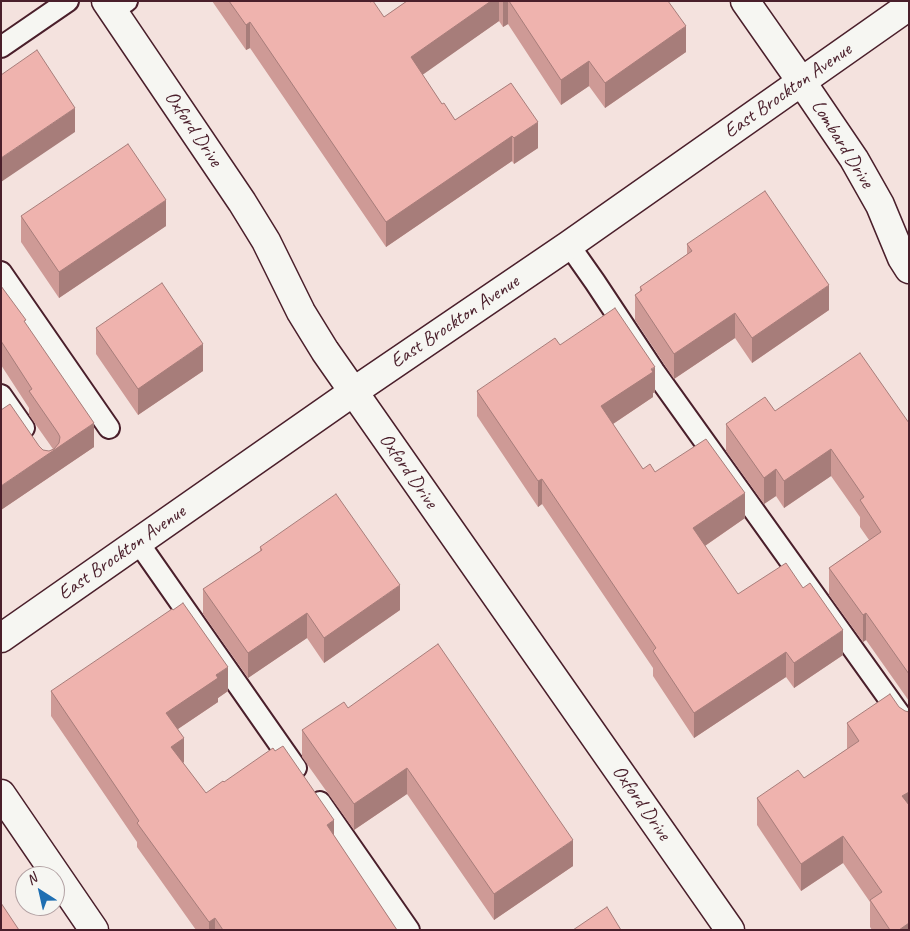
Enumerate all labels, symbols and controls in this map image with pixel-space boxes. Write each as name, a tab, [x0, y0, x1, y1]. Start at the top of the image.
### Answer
street label: East Brockton Avenue	[720, 38, 856, 144]
street label: Oxford Drive	[159, 87, 227, 171]
street label: Lombard Drive	[806, 96, 878, 192]
street label: East Brockton Avenue	[386, 270, 524, 374]
street label: Oxford Drive	[373, 429, 443, 513]
street label: East Brockton Avenue	[54, 500, 190, 606]
street label: Oxford Drive	[606, 761, 676, 845]
north arrow	[15, 866, 65, 916]
text: N	[23, 870, 40, 889]

